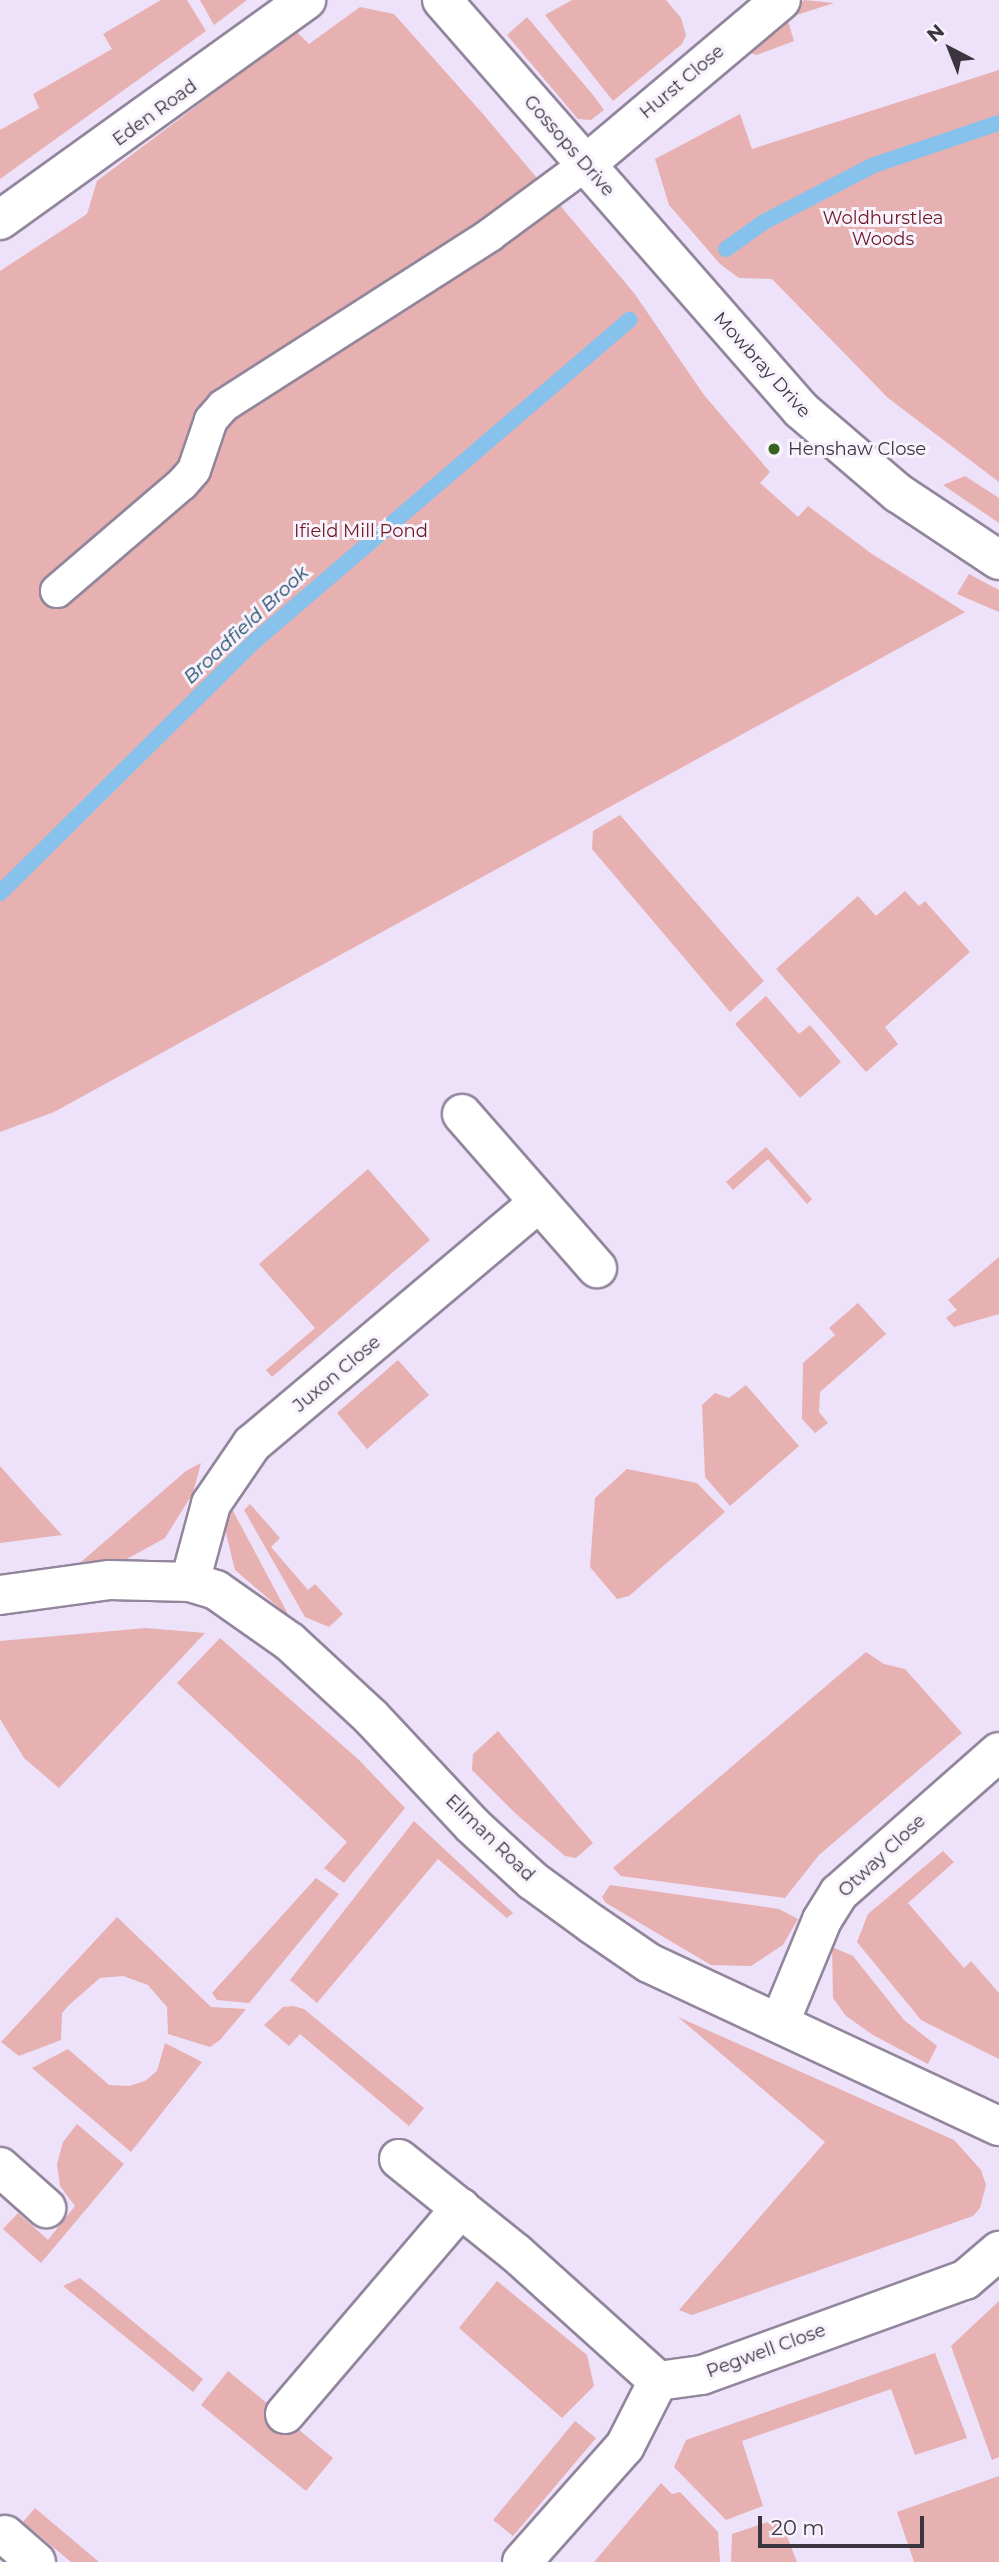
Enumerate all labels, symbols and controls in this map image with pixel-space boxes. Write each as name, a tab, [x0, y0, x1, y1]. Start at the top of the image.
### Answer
north arrow	[915, 14, 985, 84]
text: N	[922, 19, 949, 47]
street label: Hurst Close	[636, 41, 728, 123]
street label: Eden Road	[109, 75, 201, 151]
street label: Gossops Drive	[519, 91, 619, 201]
park label: Woldhurstlea Woods	[823, 208, 943, 250]
street label: Mowbray Drive	[709, 308, 815, 422]
place label: Henshaw Close	[788, 438, 926, 460]
marker: Henshaw Close	[766, 441, 782, 457]
park label: Ifield Mill Pond	[294, 520, 428, 542]
water label: Broadfield Brook	[179, 561, 313, 689]
street label: Juxon Close	[289, 1331, 385, 1417]
street label: Ellman Road	[441, 1790, 539, 1886]
street label: Otway Close	[834, 1810, 930, 1902]
street label: Pegwell Close	[703, 2319, 829, 2383]
scale bar	[761, 2502, 927, 2546]
text: 20 m	[771, 2515, 825, 2540]

